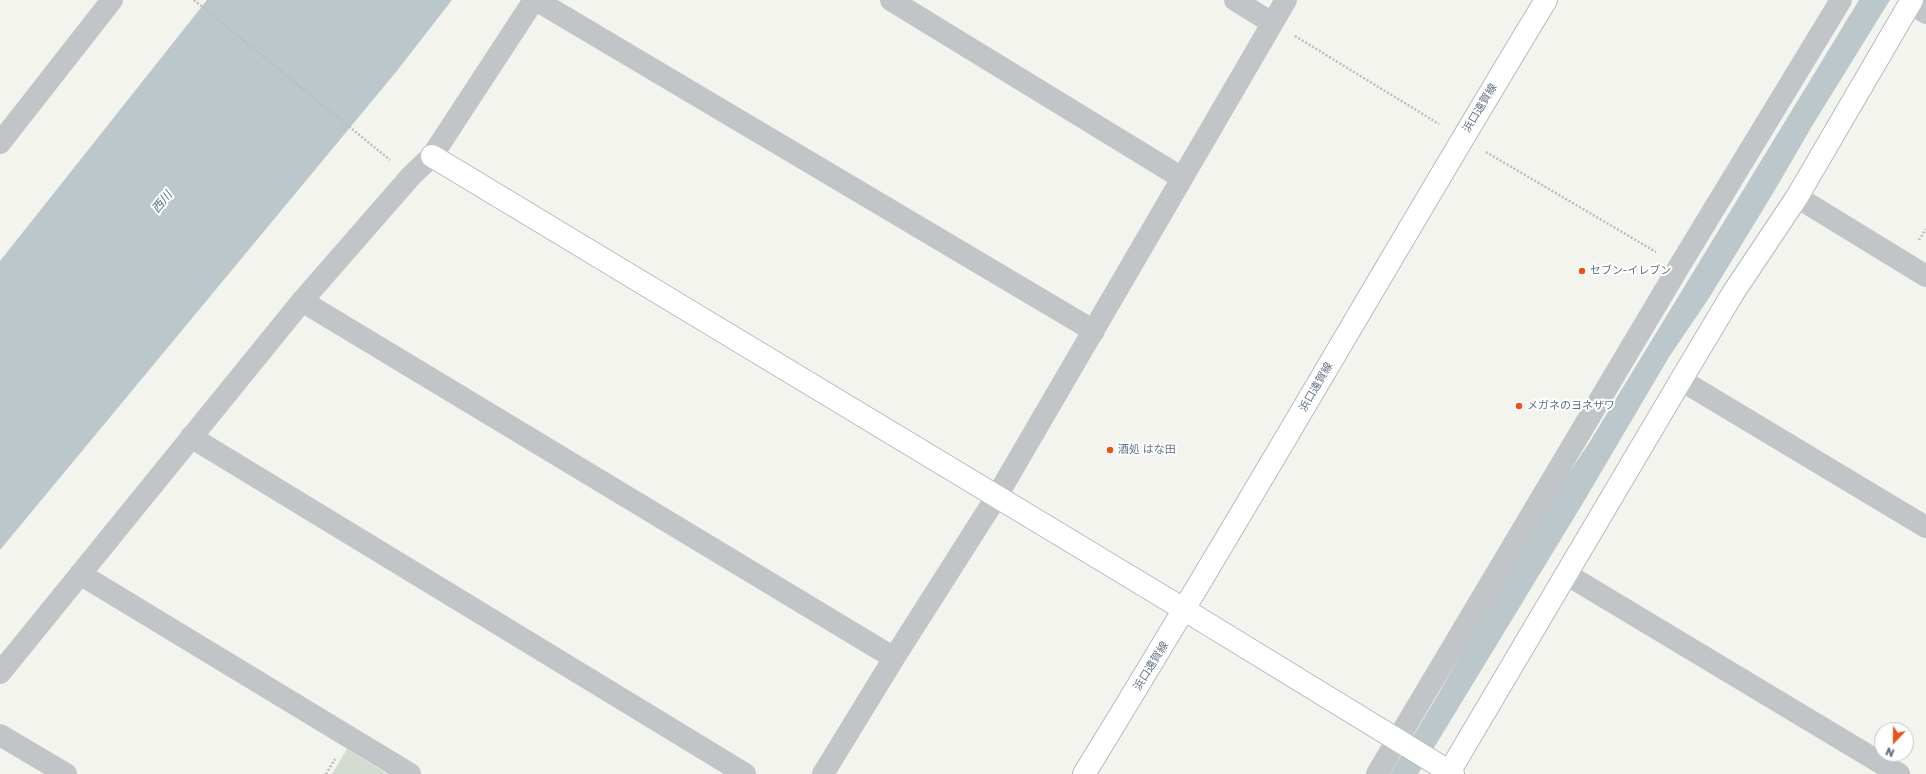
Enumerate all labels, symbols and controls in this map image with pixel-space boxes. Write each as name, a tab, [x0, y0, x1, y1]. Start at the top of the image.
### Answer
street label: 浜口遠賀線	[1460, 81, 1500, 135]
water label: 西川	[149, 188, 175, 216]
place label: セブン-イレブン	[1590, 264, 1671, 278]
marker: セブン-イレブン	[1577, 266, 1587, 276]
street label: 浜口遠賀線	[1297, 360, 1335, 414]
place label: メガネのヨネザワ	[1527, 399, 1615, 413]
marker: メガネのヨネザワ	[1514, 401, 1524, 411]
place label: 酒処 はな田	[1118, 443, 1176, 457]
marker: 酒処 はな田	[1105, 445, 1115, 455]
street label: 浜口遠賀線	[1131, 639, 1171, 693]
north arrow	[1874, 722, 1914, 762]
text: N	[1883, 745, 1896, 760]

